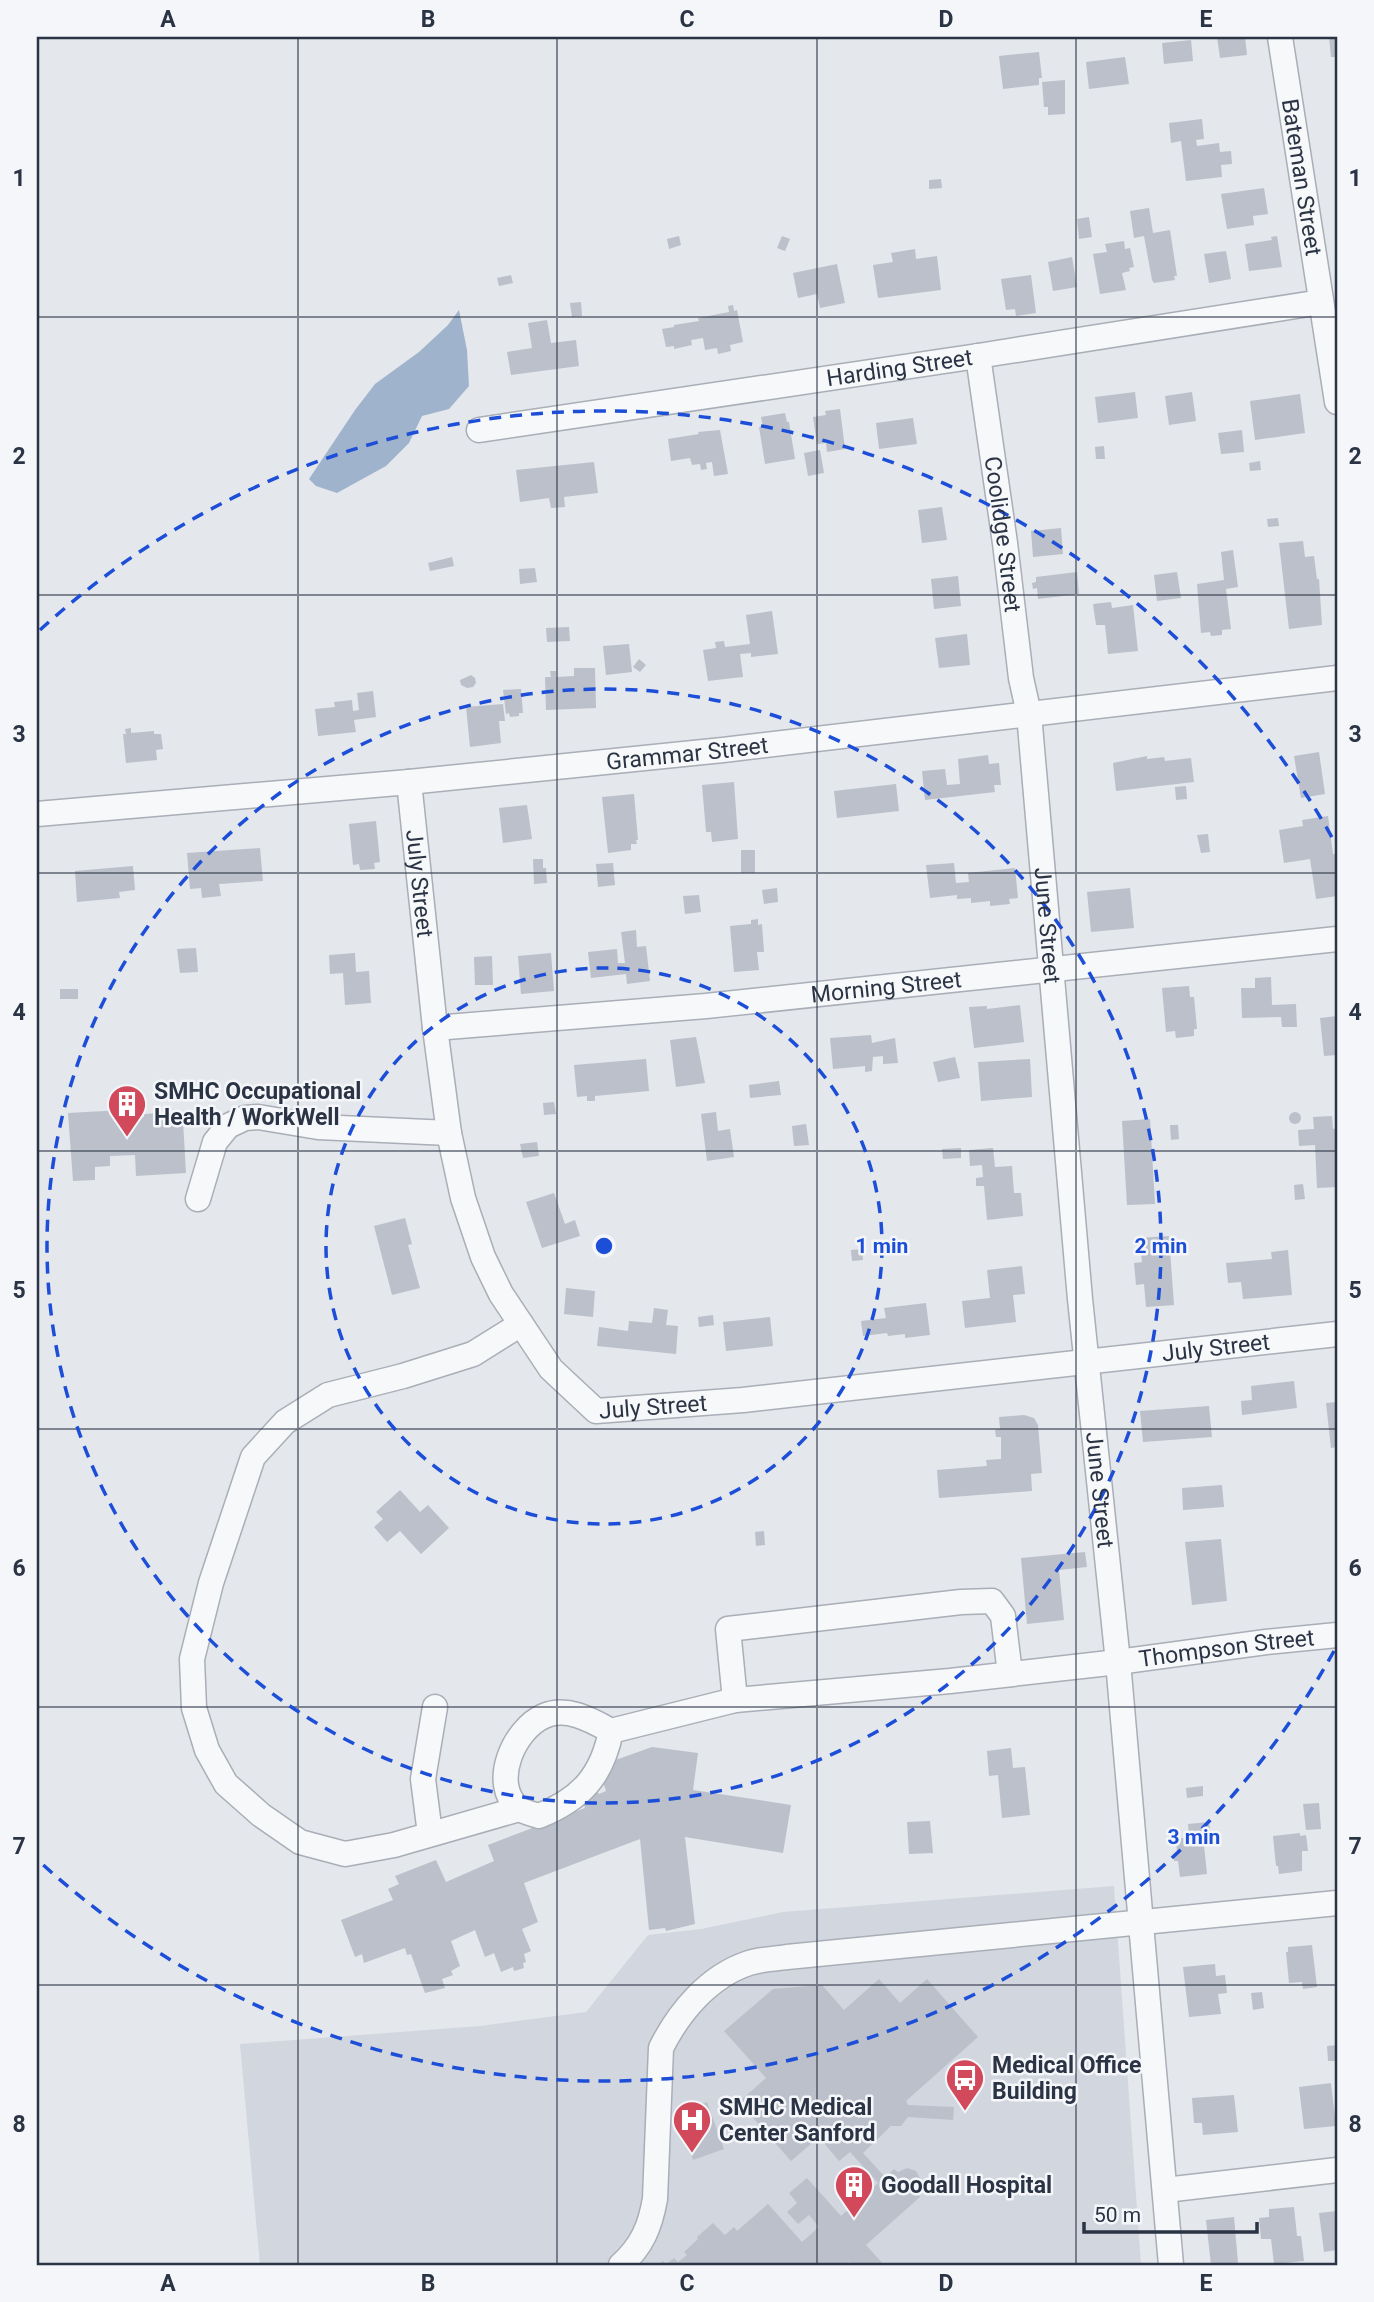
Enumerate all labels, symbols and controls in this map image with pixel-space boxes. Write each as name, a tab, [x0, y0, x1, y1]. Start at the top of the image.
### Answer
text: A	[160, 6, 176, 33]
text: B	[421, 6, 435, 33]
text: C	[679, 6, 695, 33]
text: D	[939, 6, 953, 33]
text: E	[1200, 6, 1213, 33]
street label: Bateman Street	[1276, 97, 1327, 258]
text: 1	[12, 165, 26, 192]
text: 1	[1348, 165, 1362, 192]
street label: Harding Street	[825, 344, 974, 392]
text: 2	[12, 443, 26, 470]
text: 2	[1348, 443, 1362, 470]
street label: Coolidge Street	[979, 455, 1026, 614]
text: 3	[12, 721, 26, 748]
text: 3	[1348, 721, 1362, 748]
street label: Grammar Street	[605, 732, 770, 776]
street label: July Street	[400, 828, 438, 939]
street label: June Street	[1028, 866, 1065, 985]
street label: Morning Street	[809, 966, 963, 1009]
text: 4	[12, 999, 26, 1026]
text: 4	[1348, 999, 1362, 1026]
place label: SMHC Occupational Health / WorkWell	[154, 1078, 361, 1131]
building icon: SMHC Occupational Health / WorkWell	[106, 1083, 148, 1138]
centre of rings	[592, 1234, 616, 1258]
text: 1 min	[856, 1234, 908, 1258]
text: 2 min	[1135, 1234, 1187, 1258]
text: 5	[12, 1277, 26, 1304]
text: 5	[1348, 1277, 1362, 1304]
street label: July Street	[1160, 1329, 1271, 1367]
street label: July Street	[598, 1390, 708, 1425]
street label: June Street	[1080, 1431, 1119, 1549]
text: 6	[12, 1555, 26, 1582]
text: 6	[1348, 1555, 1362, 1582]
street label: Thompson Street	[1137, 1624, 1316, 1673]
text: 3 min	[1168, 1825, 1220, 1849]
text: 7	[12, 1833, 26, 1860]
text: 7	[1348, 1833, 1362, 1860]
place label: Medical Office Building	[992, 2052, 1141, 2105]
bus stop icon: Medical Office Building	[944, 2057, 986, 2112]
place label: SMHC Medical Center Sanford	[719, 2094, 875, 2147]
hospital icon: SMHC Medical Center Sanford	[671, 2099, 713, 2154]
text: 8	[12, 2111, 26, 2138]
text: 8	[1348, 2111, 1362, 2138]
building icon: Goodall Hospital	[833, 2164, 875, 2219]
place label: Goodall Hospital	[881, 2172, 1052, 2199]
scale bar	[1084, 2190, 1257, 2234]
text: 50 m	[1094, 2203, 1141, 2227]
text: A	[160, 2270, 176, 2297]
text: B	[421, 2270, 435, 2297]
text: C	[679, 2270, 695, 2297]
text: D	[939, 2270, 953, 2297]
text: E	[1200, 2270, 1213, 2297]

